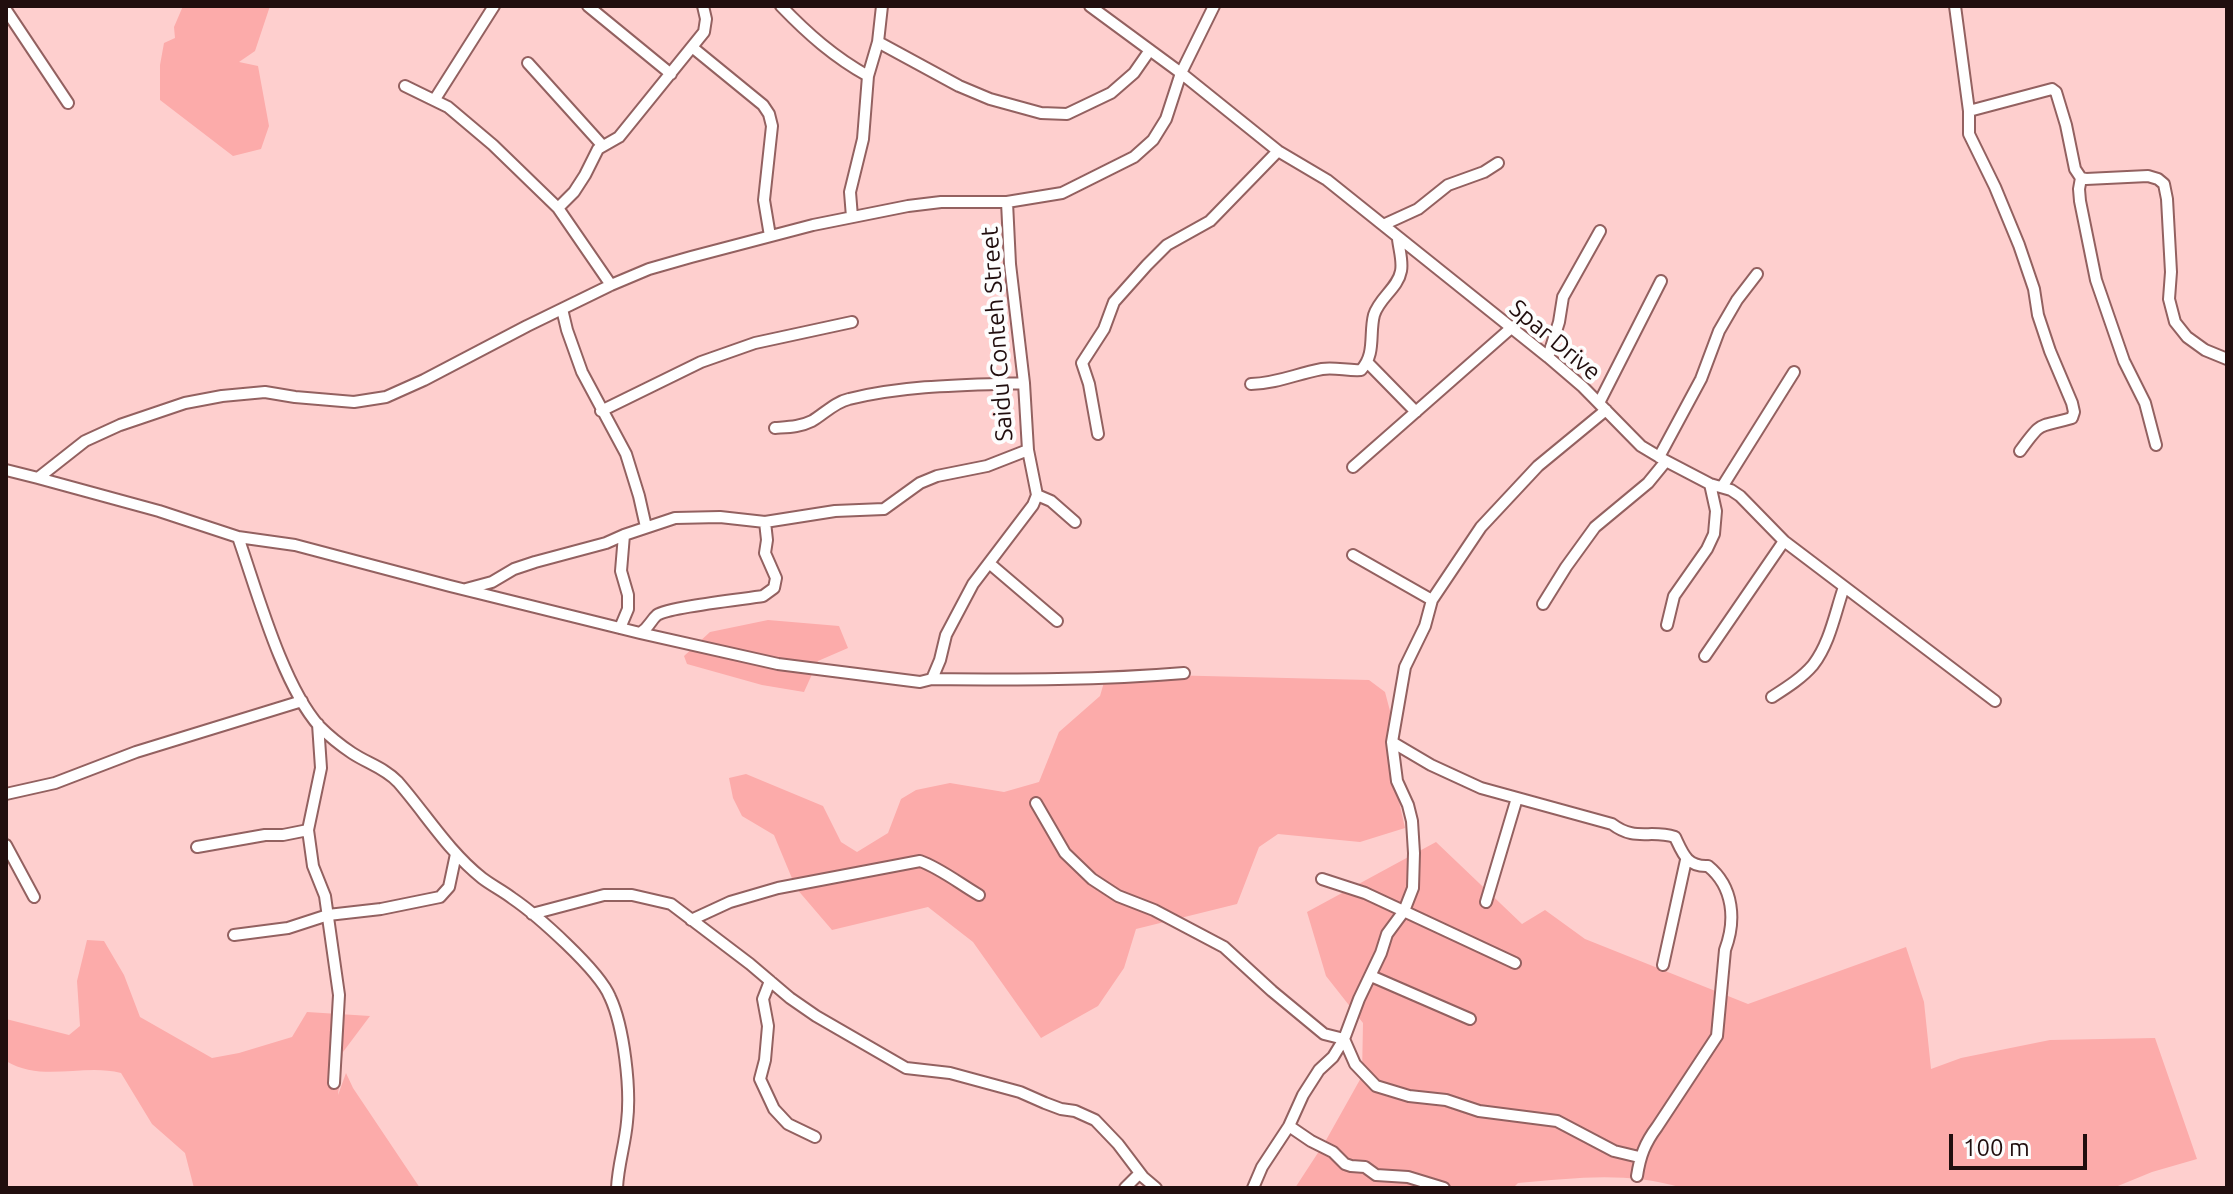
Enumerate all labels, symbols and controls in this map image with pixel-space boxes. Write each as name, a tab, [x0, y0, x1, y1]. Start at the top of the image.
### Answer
street label: Saidu Conteh Street	[975, 226, 1019, 442]
street label: Spar Drive	[1504, 294, 1606, 386]
scale bar	[1953, 1118, 2091, 1168]
text: 100 m	[1963, 1134, 2030, 1161]

